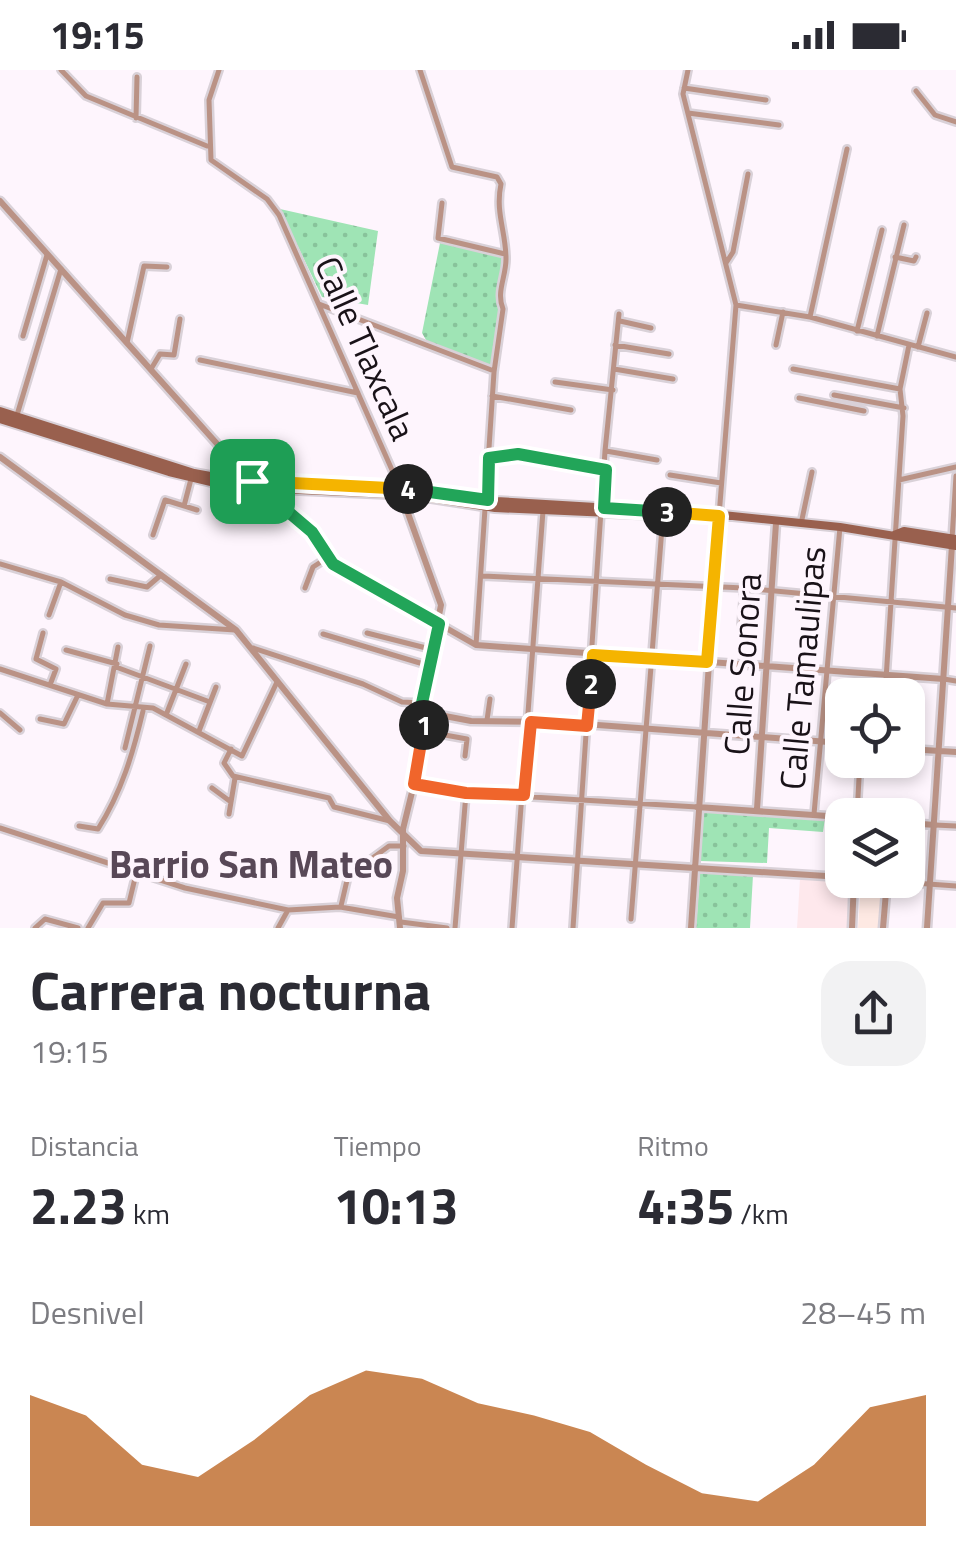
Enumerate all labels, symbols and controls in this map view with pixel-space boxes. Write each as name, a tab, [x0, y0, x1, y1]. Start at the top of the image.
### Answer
text: 19:15	[50, 6, 145, 64]
street label: Calle Tlaxcala	[301, 248, 431, 448]
pin	[210, 439, 295, 524]
icon: arrive	[225, 454, 280, 509]
pin: 4	[383, 464, 433, 514]
text: 4	[400, 467, 416, 510]
pin: 3	[642, 487, 692, 537]
text: 3	[659, 490, 675, 533]
street label: Calle Tamaulipas	[764, 544, 840, 792]
street label: Calle Sonora	[709, 571, 775, 757]
pin: 2	[566, 659, 616, 709]
text: 2	[583, 662, 599, 705]
map controls	[825, 678, 925, 898]
button: locate	[825, 678, 925, 778]
pin: 1	[399, 700, 449, 750]
text: 1	[416, 703, 432, 746]
button: layers	[825, 798, 925, 898]
district label: Barrio San Mateo	[109, 835, 393, 893]
text: Carrera nocturna	[30, 948, 431, 1031]
button: share	[821, 961, 926, 1066]
text: 19:15	[30, 1027, 109, 1075]
text: Distancia	[30, 1124, 138, 1167]
text: Tiempo	[334, 1124, 422, 1167]
text: Ritmo	[637, 1124, 709, 1167]
text: 2.23	[30, 1167, 127, 1243]
text: 10:13	[334, 1167, 458, 1243]
text: 4:35	[637, 1167, 734, 1243]
text: km	[127, 1192, 170, 1235]
text: /km	[734, 1192, 789, 1235]
text: Desnivel	[30, 1288, 145, 1336]
text: 28–45 m	[800, 1288, 926, 1336]

